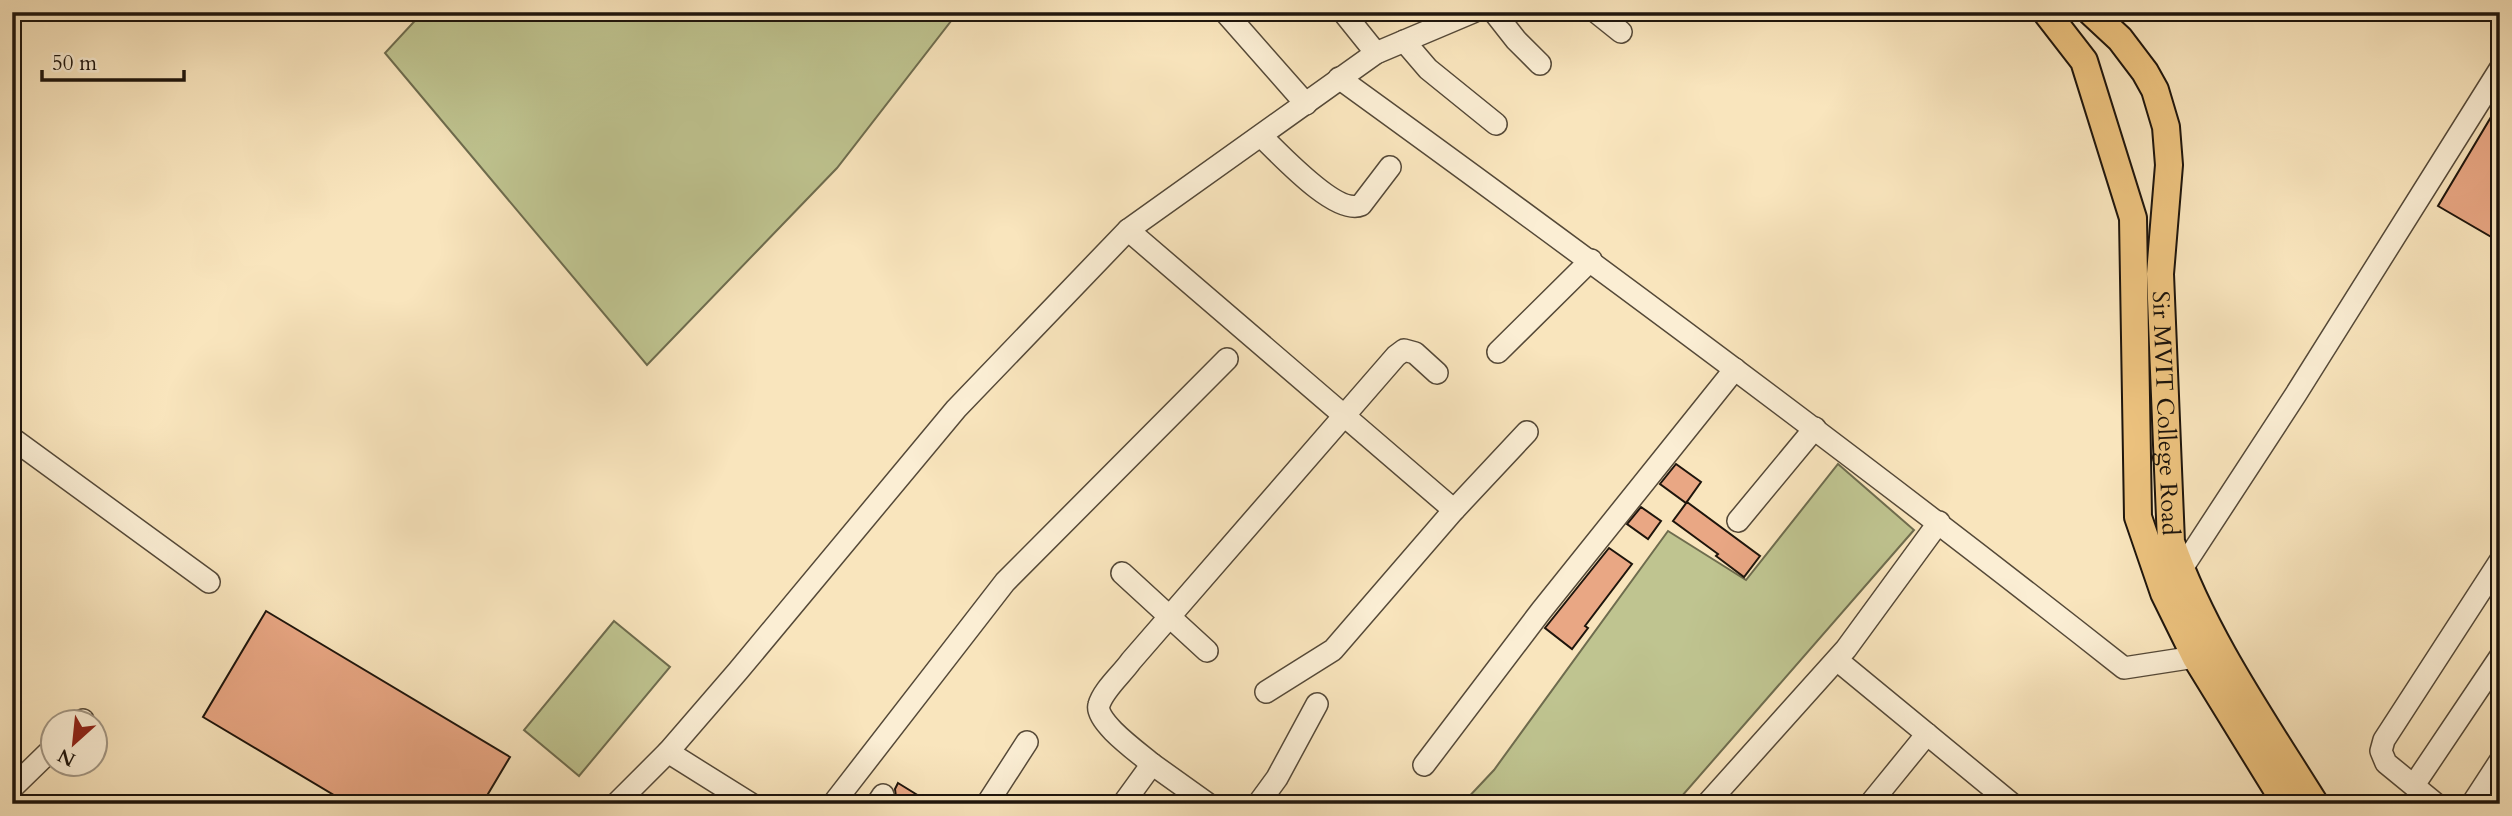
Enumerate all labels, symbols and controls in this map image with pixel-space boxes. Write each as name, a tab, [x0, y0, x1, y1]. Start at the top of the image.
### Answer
scale bar	[42, 38, 184, 82]
text: 50 m	[52, 49, 97, 78]
street label: Sir MVIT College Road	[2144, 290, 2187, 536]
north arrow	[38, 708, 108, 778]
text: N	[53, 742, 80, 773]

